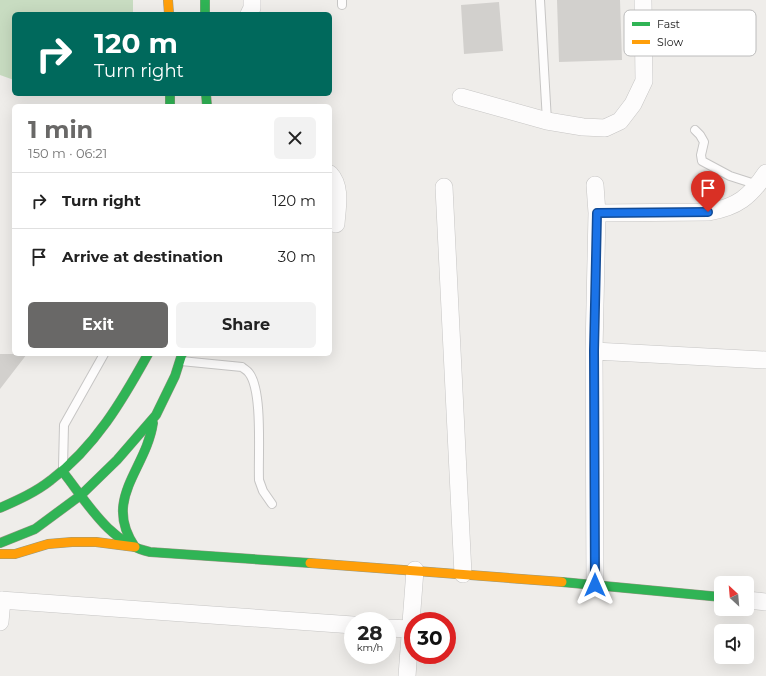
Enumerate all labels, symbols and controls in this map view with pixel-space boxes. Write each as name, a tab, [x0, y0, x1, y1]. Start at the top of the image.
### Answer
legend	[624, 10, 756, 56]
text: Fast	[657, 17, 681, 31]
text: 120 m	[94, 26, 178, 60]
icon: right	[28, 28, 80, 80]
text: Slow	[657, 35, 683, 49]
text: Turn right	[94, 60, 184, 82]
text: 1 min	[28, 115, 93, 144]
button: close	[274, 117, 316, 159]
text: 150 m · 06:21	[28, 145, 107, 161]
pin	[691, 171, 725, 212]
icon: arrive	[697, 177, 719, 199]
icon: right	[28, 190, 50, 212]
text: Turn right	[62, 191, 141, 210]
text: 120 m	[272, 191, 316, 210]
icon: arrive	[28, 246, 50, 268]
text: Arrive at destination	[62, 247, 223, 266]
text: 30 m	[278, 247, 316, 266]
button: Exit	[28, 302, 168, 348]
button: Share	[176, 302, 316, 348]
position arrow	[574, 564, 616, 606]
north arrow	[714, 576, 754, 616]
map controls	[714, 576, 754, 664]
speed limit sign: 30	[404, 612, 456, 664]
text: 28	[358, 621, 383, 645]
button: sound	[714, 624, 754, 664]
text: km/h	[357, 641, 383, 654]

